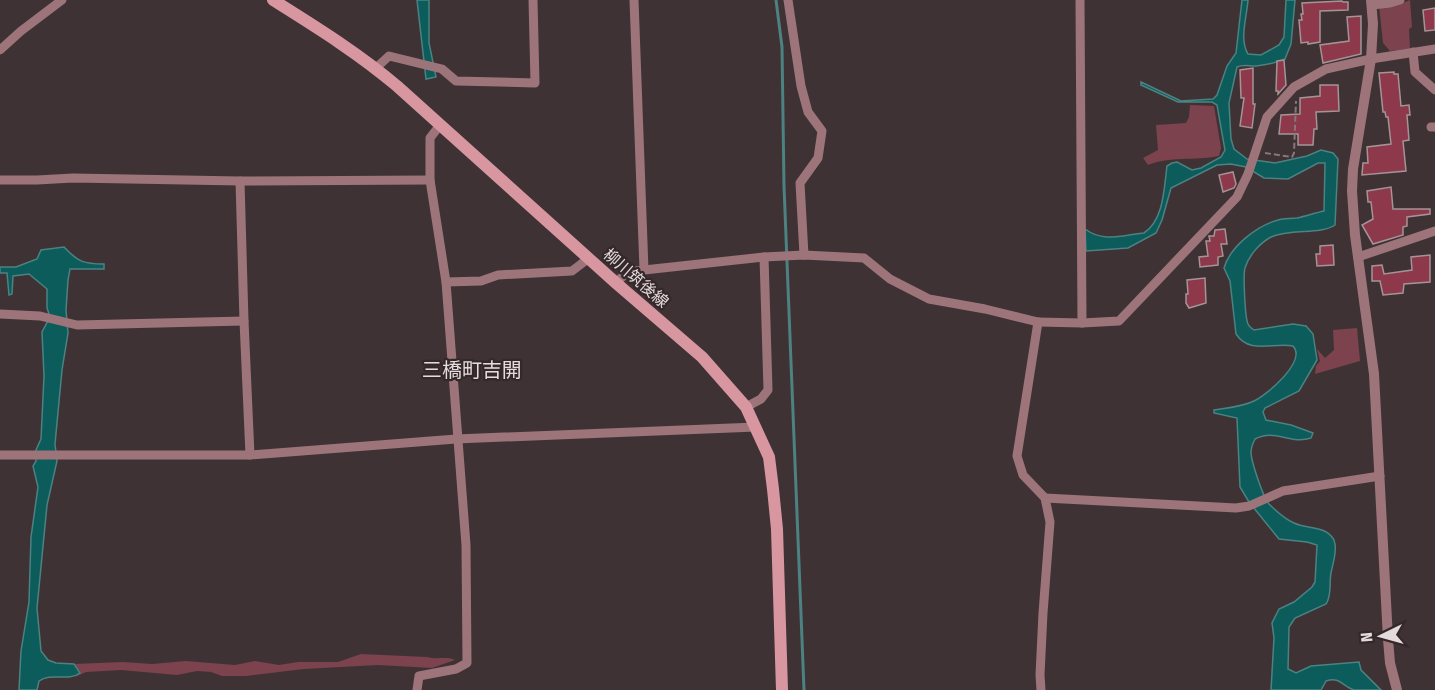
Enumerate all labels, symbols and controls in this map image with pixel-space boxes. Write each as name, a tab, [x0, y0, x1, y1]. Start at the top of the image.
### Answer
street label: 柳川筑後線	[600, 245, 672, 311]
district label: 三橋町吉開	[422, 358, 522, 382]
north arrow	[1351, 606, 1411, 666]
text: N	[1357, 632, 1376, 643]

